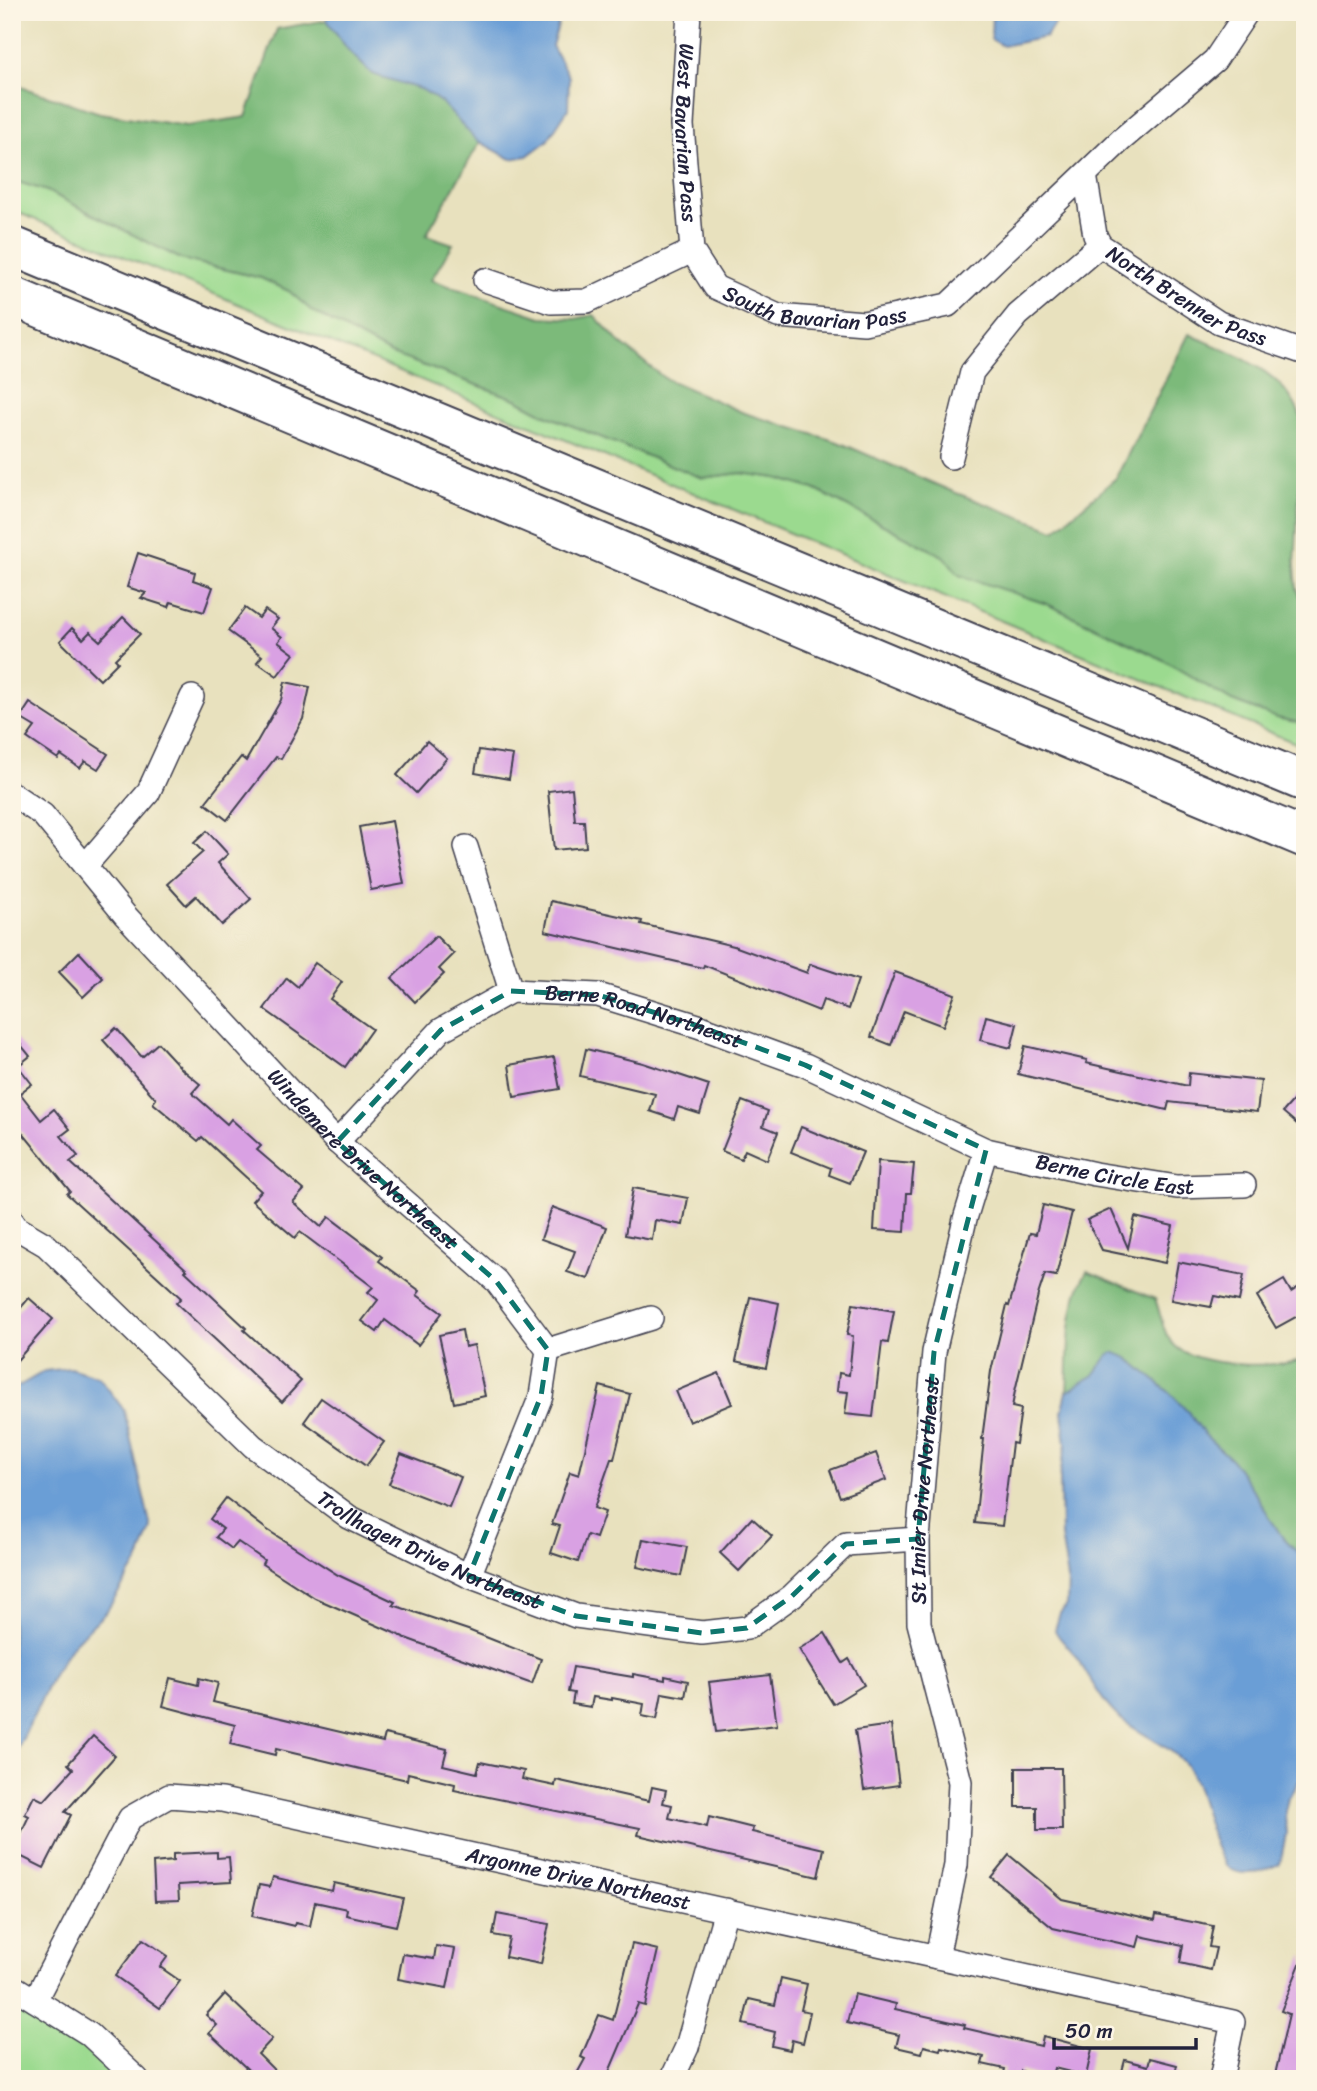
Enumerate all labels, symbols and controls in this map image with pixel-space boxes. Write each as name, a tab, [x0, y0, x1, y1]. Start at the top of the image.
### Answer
street label: West Bavarian Pass	[663, 42, 709, 224]
street label: North Brenner Pass	[1098, 235, 1272, 357]
street label: South Bavarian Pass	[717, 274, 911, 342]
street label: Berne Road Northeast	[544, 974, 748, 1060]
street label: Windemere Drive Northeast	[258, 1059, 468, 1260]
street label: Berne Circle East	[1032, 1142, 1195, 1206]
street label: St Imier Drive Northeast	[899, 1375, 951, 1605]
street label: Trollhagen Drive Northeast	[308, 1480, 547, 1621]
street label: Argonne Drive Northeast	[461, 1835, 694, 1921]
scale bar	[1054, 2007, 1196, 2051]
text: 50 m	[1065, 2012, 1113, 2050]

